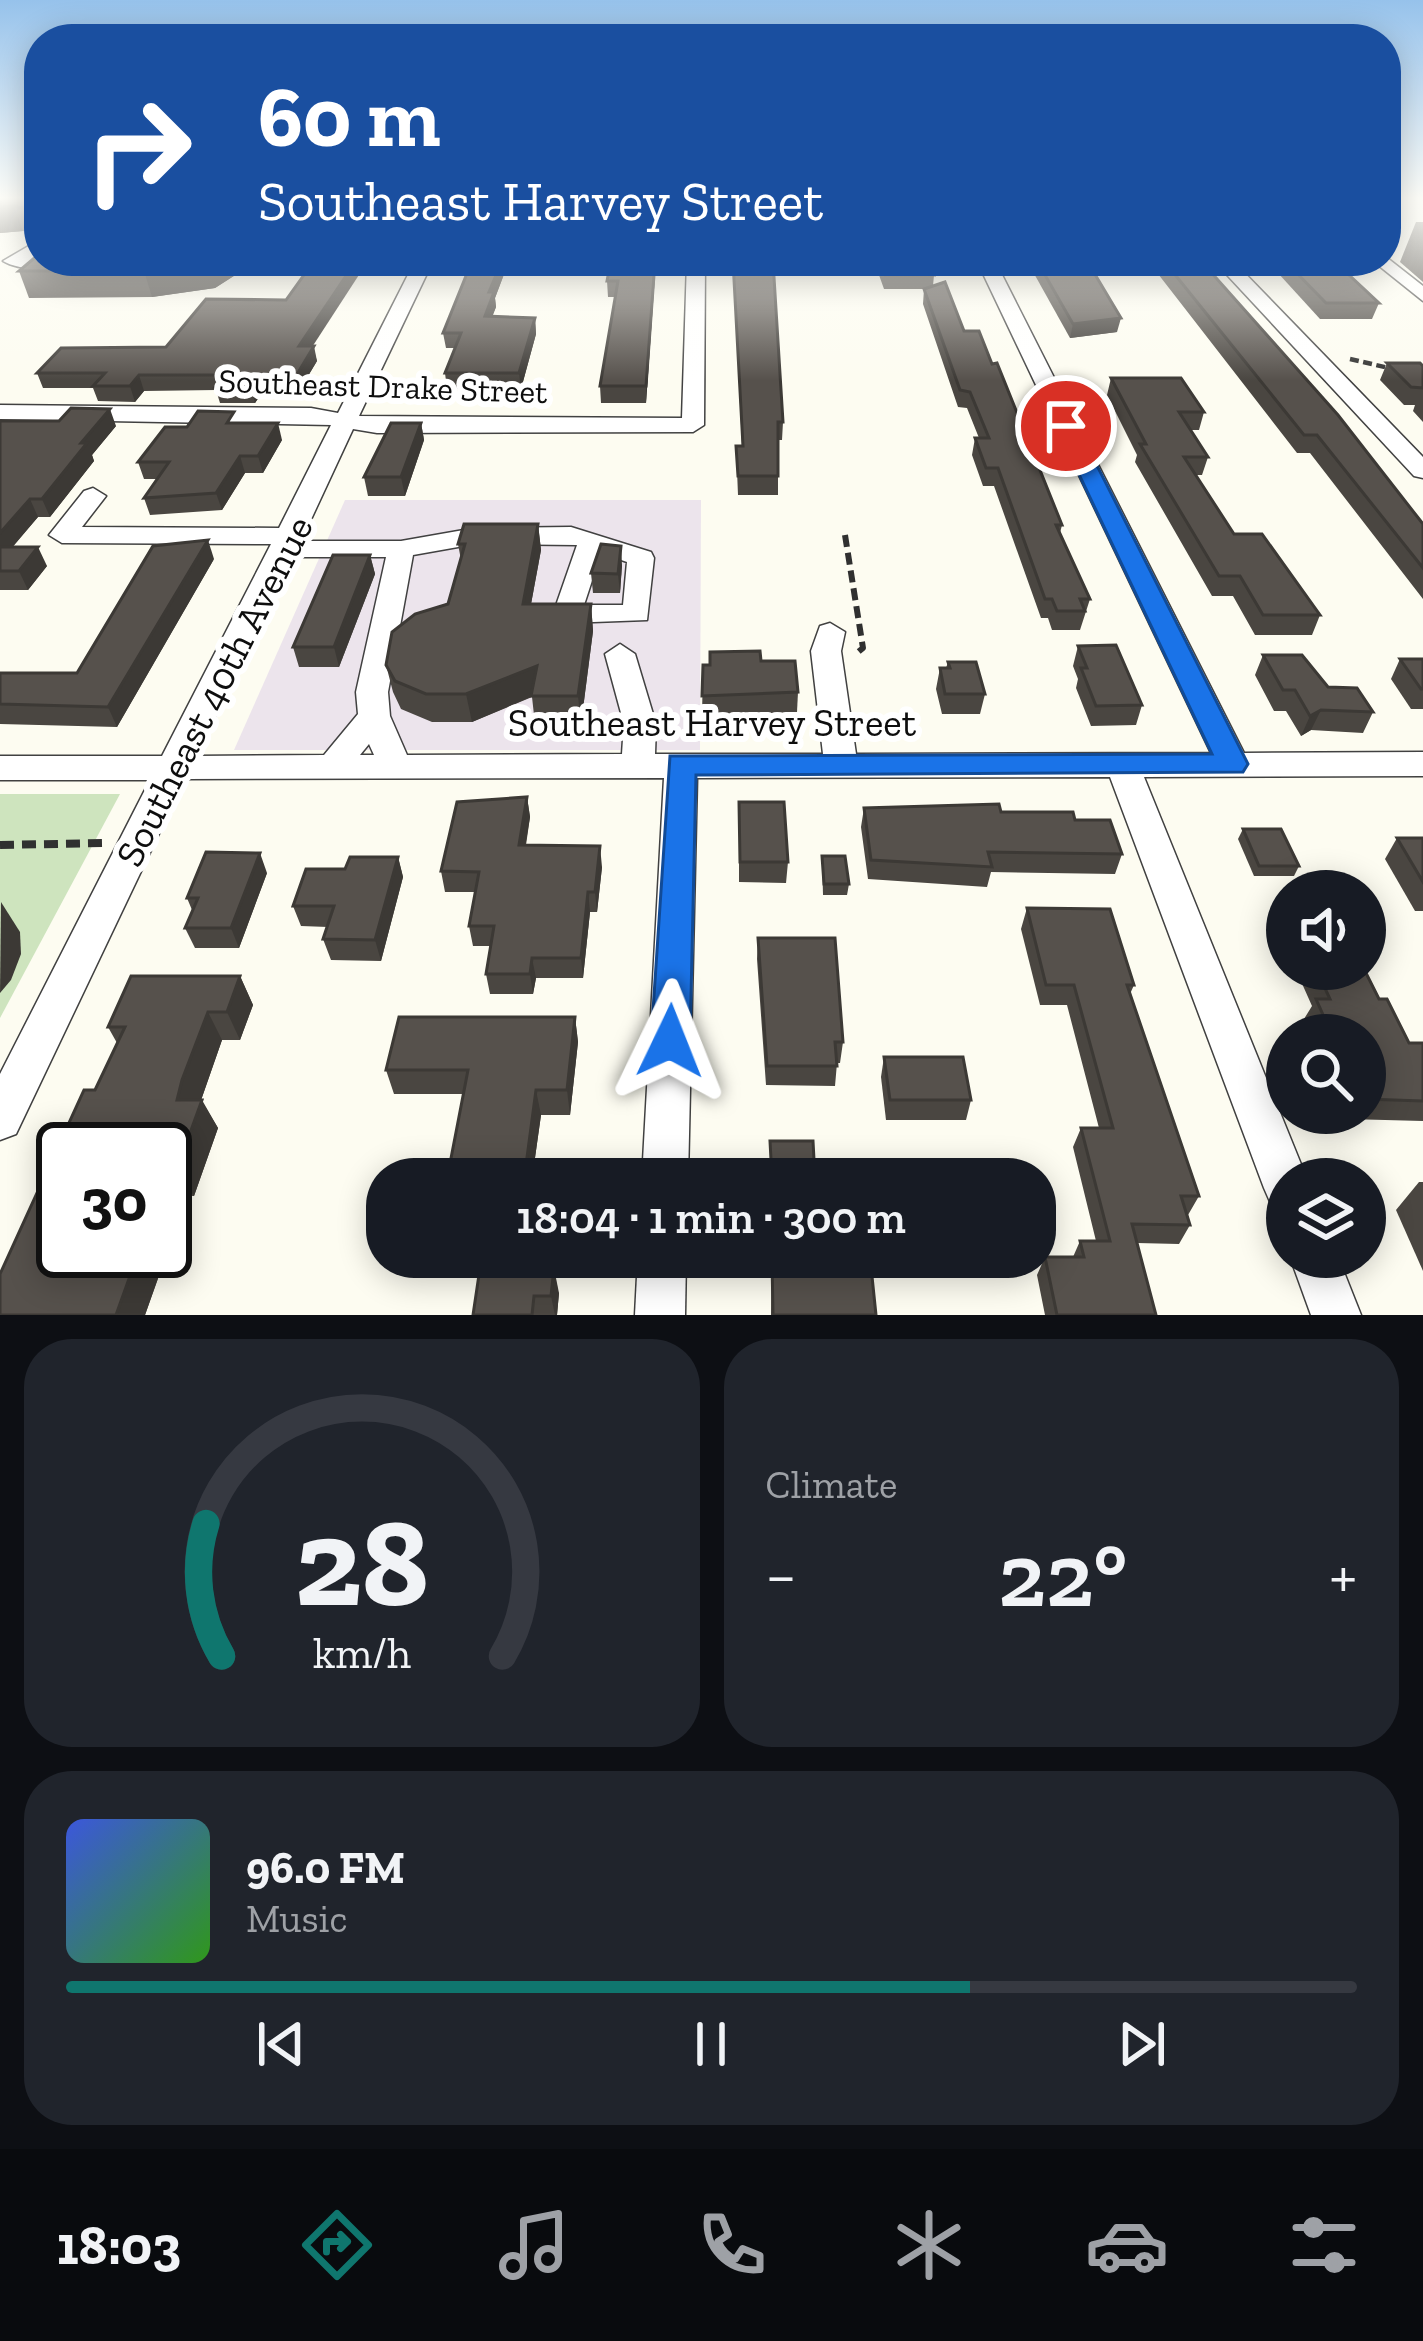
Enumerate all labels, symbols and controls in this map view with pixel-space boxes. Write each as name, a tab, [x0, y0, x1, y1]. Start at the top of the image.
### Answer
text: 60 m	[258, 67, 441, 168]
icon: right	[60, 72, 216, 228]
text: Southeast Harvey Street	[258, 169, 823, 234]
street label: Southeast Drake Street	[218, 361, 549, 411]
pin	[1015, 375, 1117, 477]
icon: arrive	[1033, 393, 1099, 459]
street label: Southeast 40th Avenue	[105, 508, 323, 874]
street label: Southeast Harvey Street	[508, 699, 917, 746]
map controls	[1266, 870, 1386, 1278]
button: sound	[1266, 870, 1386, 990]
position arrow	[607, 978, 733, 1104]
button: search	[1266, 1014, 1386, 1134]
speed limit sign: 30	[36, 1122, 192, 1278]
button: layers	[1266, 1158, 1386, 1278]
text: 18:04 · 1 min · 300 m	[516, 1191, 906, 1245]
text: Climate	[766, 1461, 897, 1508]
text: 28	[295, 1487, 429, 1637]
text: 22°	[998, 1521, 1127, 1629]
text: −	[766, 1536, 796, 1615]
text: +	[1329, 1536, 1357, 1615]
text: km/h	[313, 1628, 411, 1679]
text: 96.0 FM	[246, 1841, 405, 1895]
text: Music	[246, 1895, 348, 1942]
icon: previous	[248, 2011, 314, 2077]
icon: pause	[678, 2011, 744, 2077]
icon: next	[1109, 2011, 1175, 2077]
icon: directions	[295, 2203, 379, 2287]
icon: music	[492, 2203, 576, 2287]
icon: phone	[690, 2203, 774, 2287]
icon: climate	[887, 2203, 971, 2287]
icon: car	[1085, 2203, 1169, 2287]
icon: filters	[1282, 2203, 1366, 2287]
text: 18:03	[57, 2213, 181, 2278]

